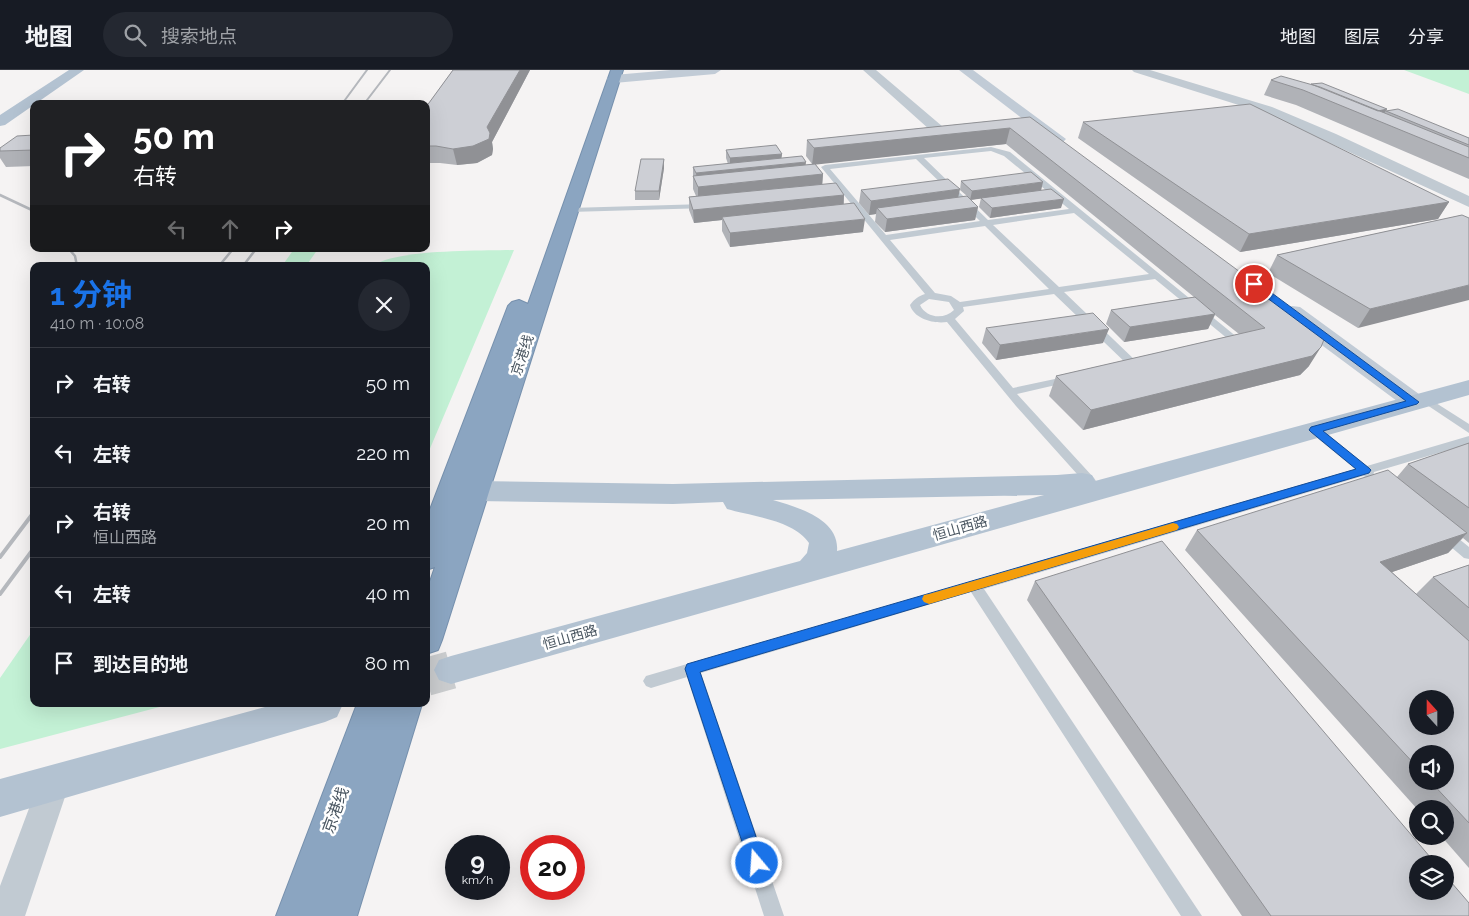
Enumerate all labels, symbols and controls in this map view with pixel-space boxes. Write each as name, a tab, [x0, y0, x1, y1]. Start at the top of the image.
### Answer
search box	[103, 12, 453, 57]
icon: search	[121, 21, 149, 49]
text: 地图	[25, 22, 73, 51]
text: 搜索地点	[161, 25, 237, 47]
text: 地图	[1280, 26, 1316, 47]
text: 图层	[1344, 26, 1380, 47]
text: 分享	[1408, 26, 1444, 47]
text: 50 m	[133, 116, 215, 157]
icon: right	[50, 120, 115, 185]
text: 右转	[133, 163, 177, 189]
icon: left	[163, 215, 191, 243]
icon: ahead	[216, 215, 244, 243]
icon: right	[269, 215, 297, 243]
pin	[1233, 263, 1275, 305]
icon: arrive	[1240, 270, 1268, 298]
text: 1 分钟	[50, 277, 132, 312]
button: close	[358, 279, 410, 331]
text: 410 m · 10:08	[50, 314, 144, 333]
street label: 京港线	[508, 333, 536, 377]
icon: right	[50, 369, 78, 397]
text: 50 m	[366, 372, 410, 394]
text: 右转	[93, 373, 131, 395]
icon: left	[50, 439, 78, 467]
text: 220 m	[356, 442, 410, 464]
text: 左转	[93, 443, 131, 465]
text: 右转	[93, 501, 131, 523]
icon: right	[50, 509, 78, 537]
text: 20 m	[366, 512, 410, 534]
street label: 恒山西路	[931, 513, 989, 543]
text: 恒山西路	[93, 528, 157, 547]
icon: left	[50, 579, 78, 607]
text: 40 m	[366, 582, 410, 604]
text: 左转	[93, 583, 131, 605]
street label: 恒山西路	[541, 622, 599, 652]
icon: arrive	[50, 649, 78, 677]
text: 80 m	[365, 652, 410, 674]
text: 到达目的地	[93, 653, 188, 675]
north arrow	[1409, 690, 1454, 735]
map controls	[1409, 690, 1454, 900]
button: sound	[1409, 745, 1454, 790]
street label: 京港线	[318, 784, 353, 836]
button: search	[1409, 800, 1454, 845]
speed limit sign: 20	[520, 835, 585, 900]
position arrow	[730, 836, 782, 888]
text: 9	[470, 846, 485, 876]
button: layers	[1409, 855, 1454, 900]
text: km/h	[462, 873, 493, 887]

